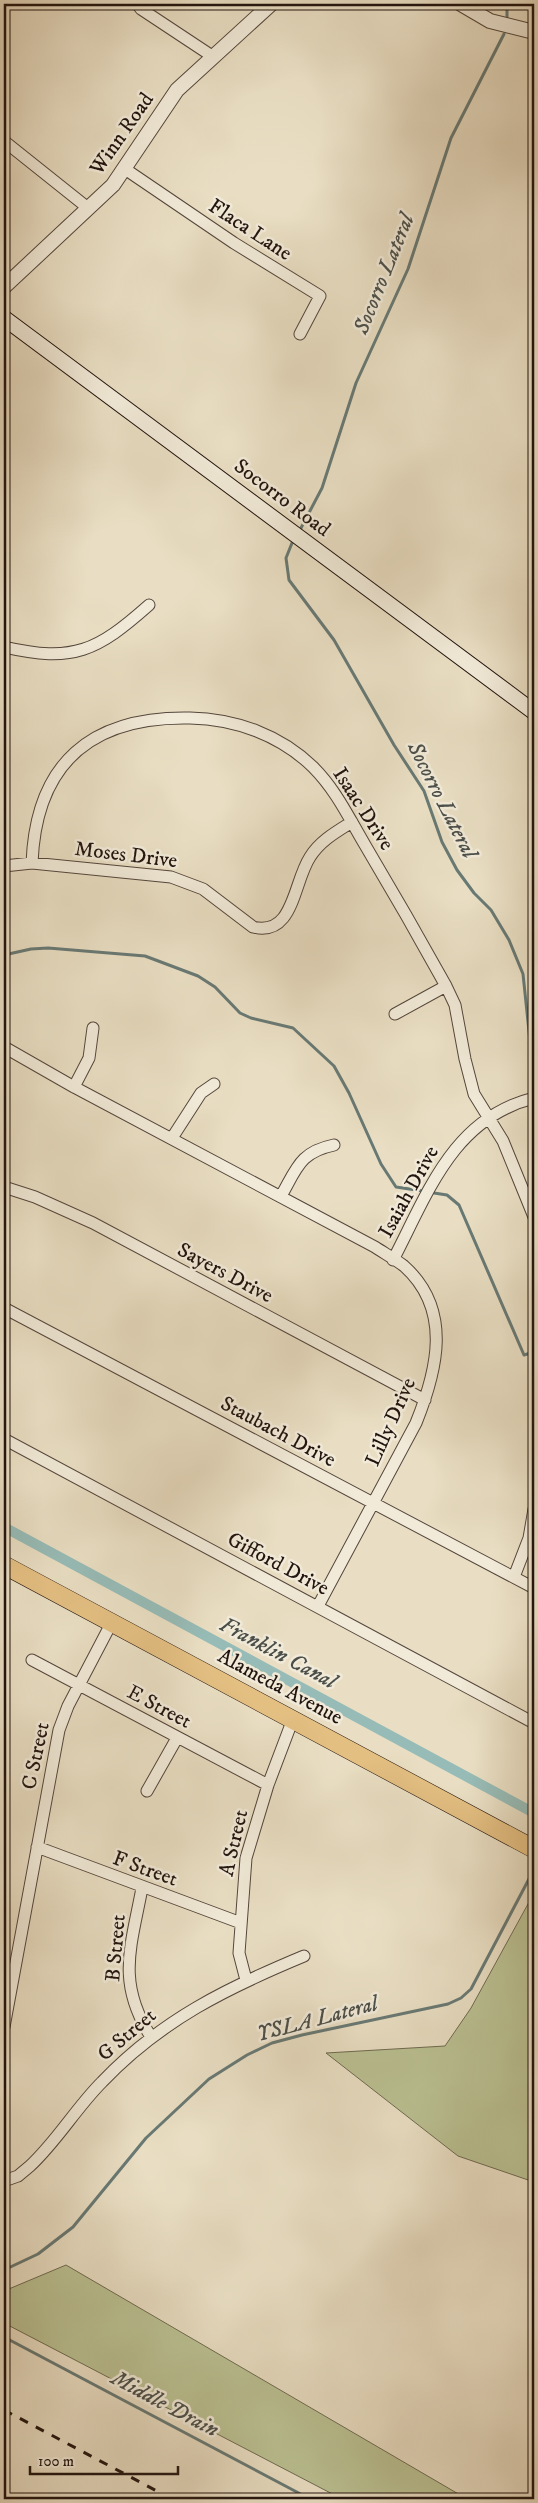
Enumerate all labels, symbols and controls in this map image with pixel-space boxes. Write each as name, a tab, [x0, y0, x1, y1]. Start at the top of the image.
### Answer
street label: Winn Road	[84, 87, 160, 181]
street label: Flaca Lane	[203, 193, 297, 267]
water label: Socorro Lateral	[347, 208, 421, 339]
street label: Socorro Road	[229, 453, 336, 543]
water label: Socorro Lateral	[401, 736, 484, 865]
street label: Isaac Drive	[327, 763, 400, 856]
street label: Moses Drive	[73, 836, 179, 874]
street label: Isaiah Drive	[373, 1141, 445, 1243]
street label: Sayers Drive	[173, 1237, 278, 1309]
street label: Lilly Drive	[360, 1373, 422, 1470]
street label: Staubach Drive	[216, 1391, 340, 1473]
street label: Gifford Drive	[223, 1526, 334, 1602]
water label: Franklin Canal	[215, 1611, 343, 1696]
street label: Alameda Avenue	[213, 1643, 347, 1731]
street label: E Street	[122, 1679, 196, 1735]
street label: C Street	[16, 1720, 56, 1792]
street label: A Street	[214, 1807, 254, 1879]
street label: F Street	[109, 1845, 181, 1893]
street label: B Street	[100, 1913, 132, 1983]
water label: YSLA Lateral	[254, 1989, 383, 2048]
street label: G Street	[92, 2003, 162, 2067]
water label: Middle Drain	[105, 2364, 223, 2444]
scale bar	[30, 2443, 178, 2475]
text: 100 m	[38, 2452, 74, 2471]

